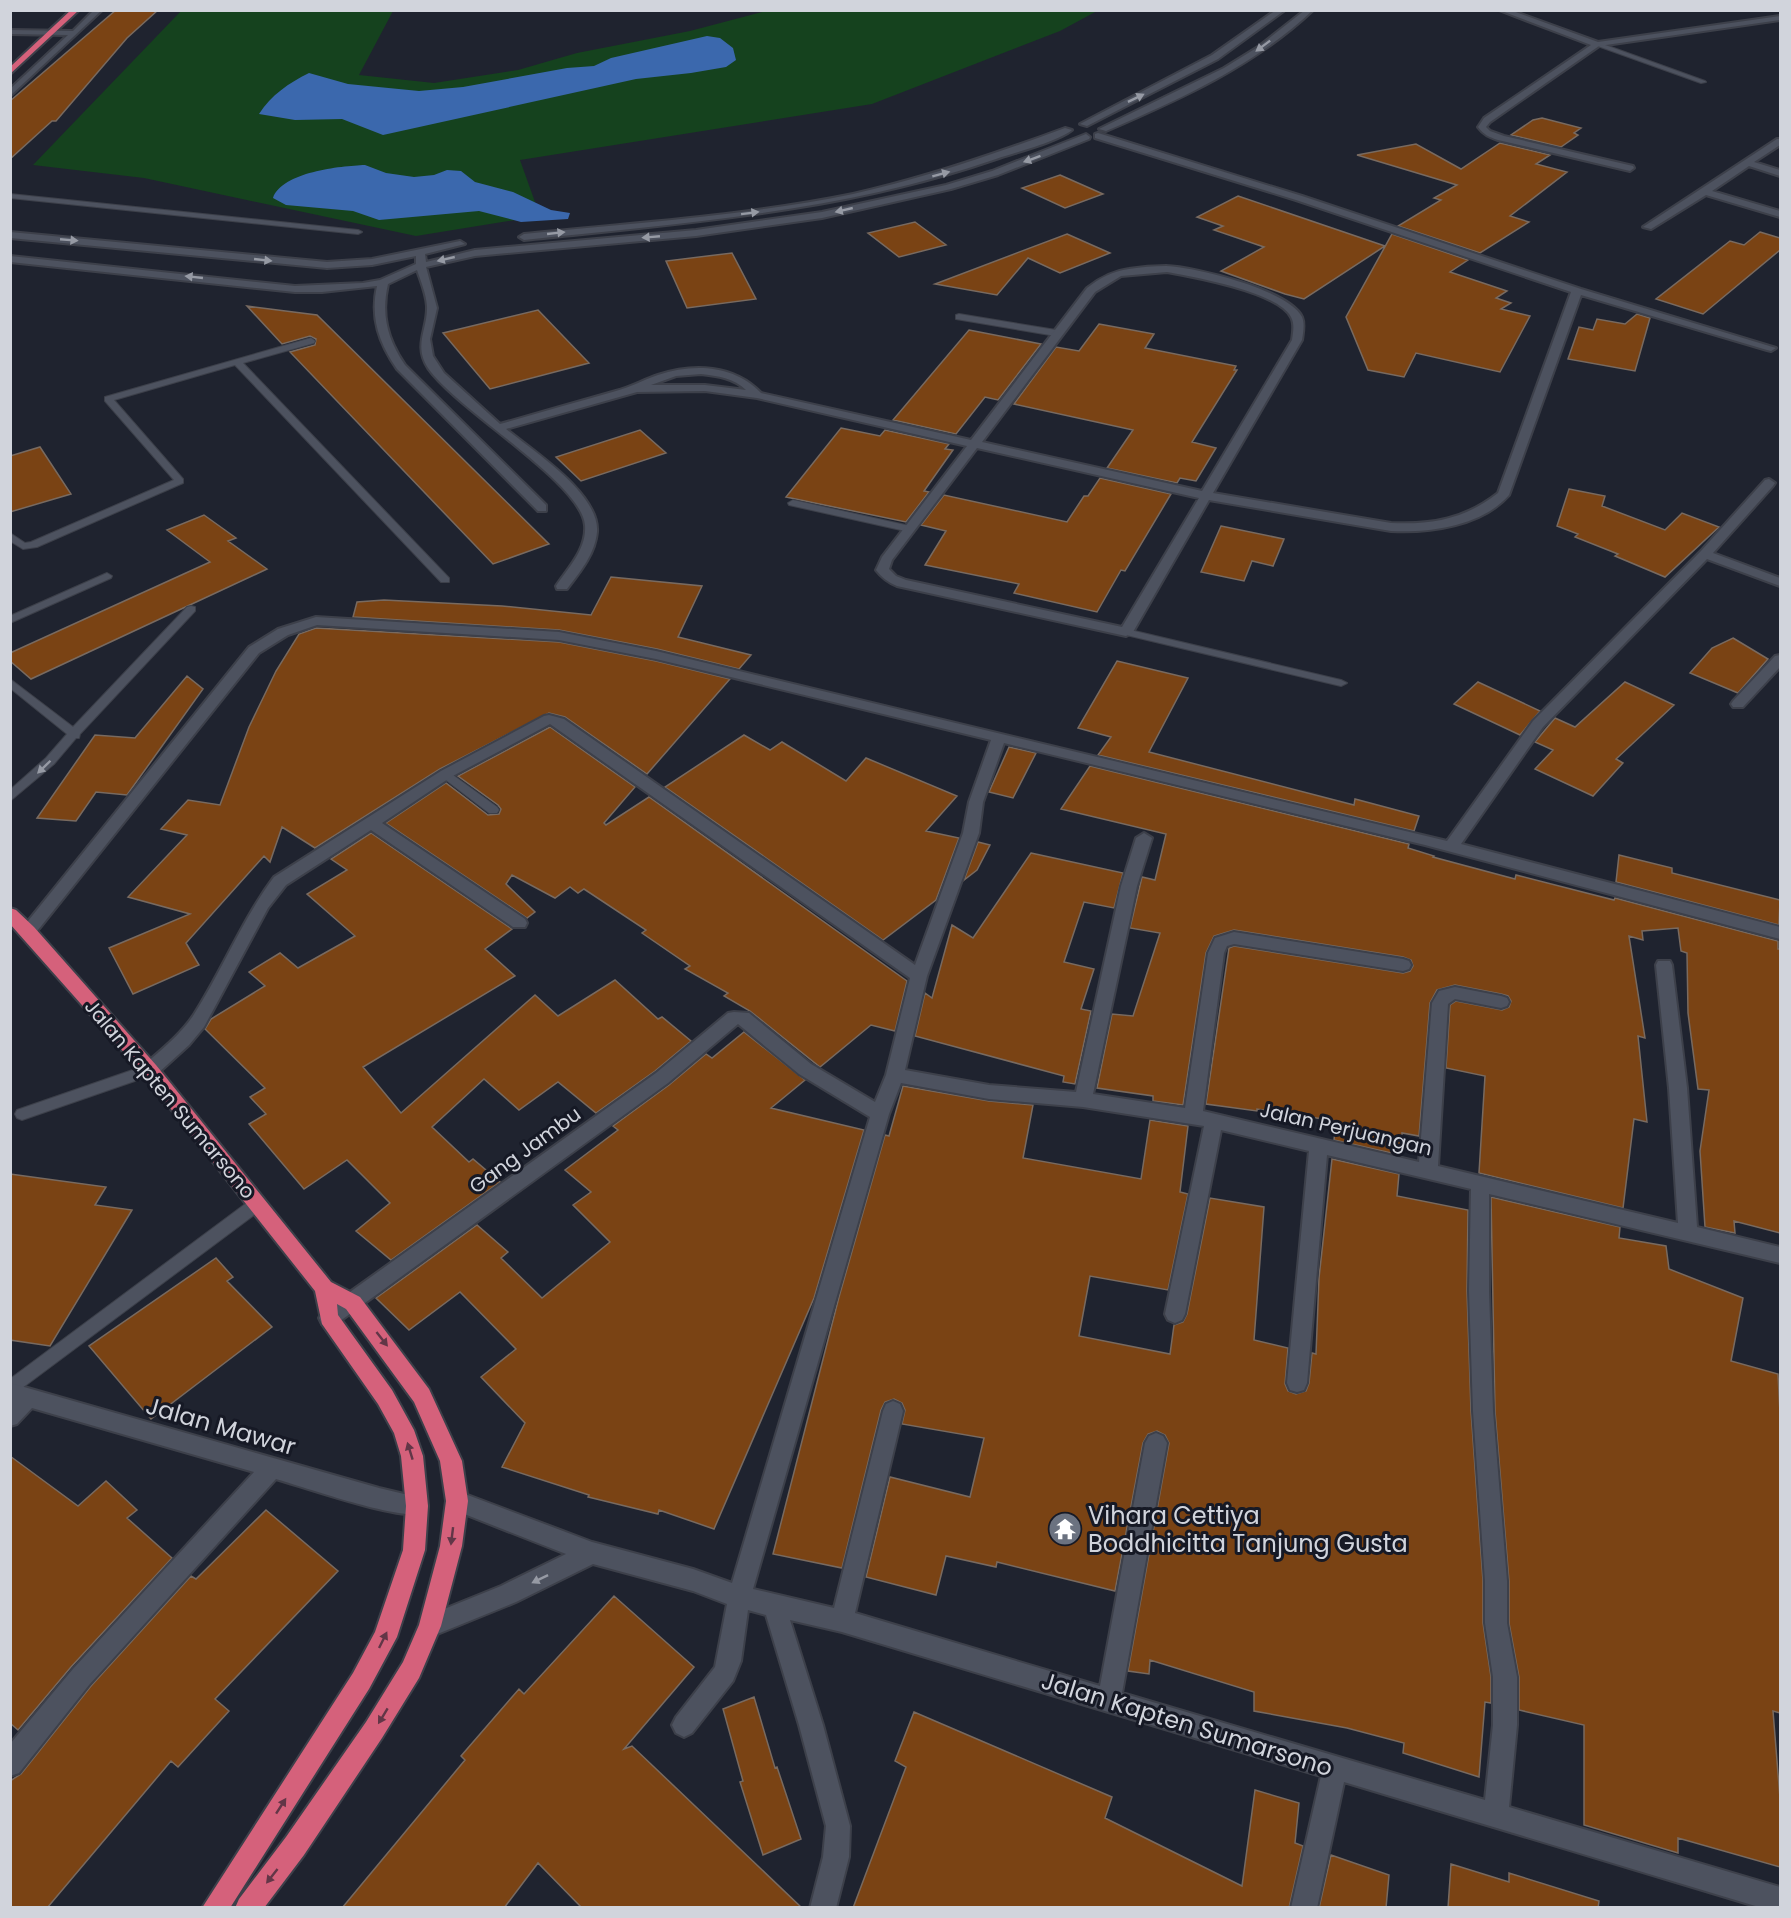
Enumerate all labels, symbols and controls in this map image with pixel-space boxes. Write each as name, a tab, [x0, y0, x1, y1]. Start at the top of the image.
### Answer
one-way arrow	[1256, 39, 1271, 51]
one-way arrow	[1128, 94, 1145, 103]
one-way arrow	[1023, 155, 1041, 164]
one-way arrow	[931, 169, 950, 179]
one-way arrow	[834, 206, 853, 215]
one-way arrow	[740, 208, 759, 218]
one-way arrow	[546, 228, 565, 238]
one-way arrow	[642, 232, 661, 242]
one-way arrow	[59, 235, 78, 245]
one-way arrow	[253, 255, 272, 265]
one-way arrow	[436, 255, 455, 264]
one-way arrow	[185, 273, 204, 282]
one-way arrow	[36, 760, 51, 774]
street label: Jalan Kapten Sumarsono	[78, 993, 262, 1205]
street label: Jalan Perjuangan	[1257, 1096, 1435, 1162]
street label: Gang Jambu	[463, 1100, 587, 1200]
one-way arrow	[376, 1332, 388, 1347]
street label: Jalan Mawar	[142, 1389, 300, 1463]
one-way arrow	[404, 1442, 414, 1460]
place label: Vihara Cettiya Boddhicitta Tanjung Gusta	[1088, 1499, 1408, 1560]
temple icon: Vihara Cettiya Boddhicitta Tanjung Gusta	[1047, 1511, 1083, 1547]
one-way arrow	[448, 1526, 457, 1545]
one-way arrow	[531, 1574, 548, 1583]
one-way arrow	[378, 1631, 387, 1648]
street label: Jalan Kapten Sumarsono	[1037, 1664, 1337, 1784]
one-way arrow	[377, 1708, 388, 1724]
one-way arrow	[275, 1798, 287, 1814]
one-way arrow	[266, 1869, 278, 1884]

